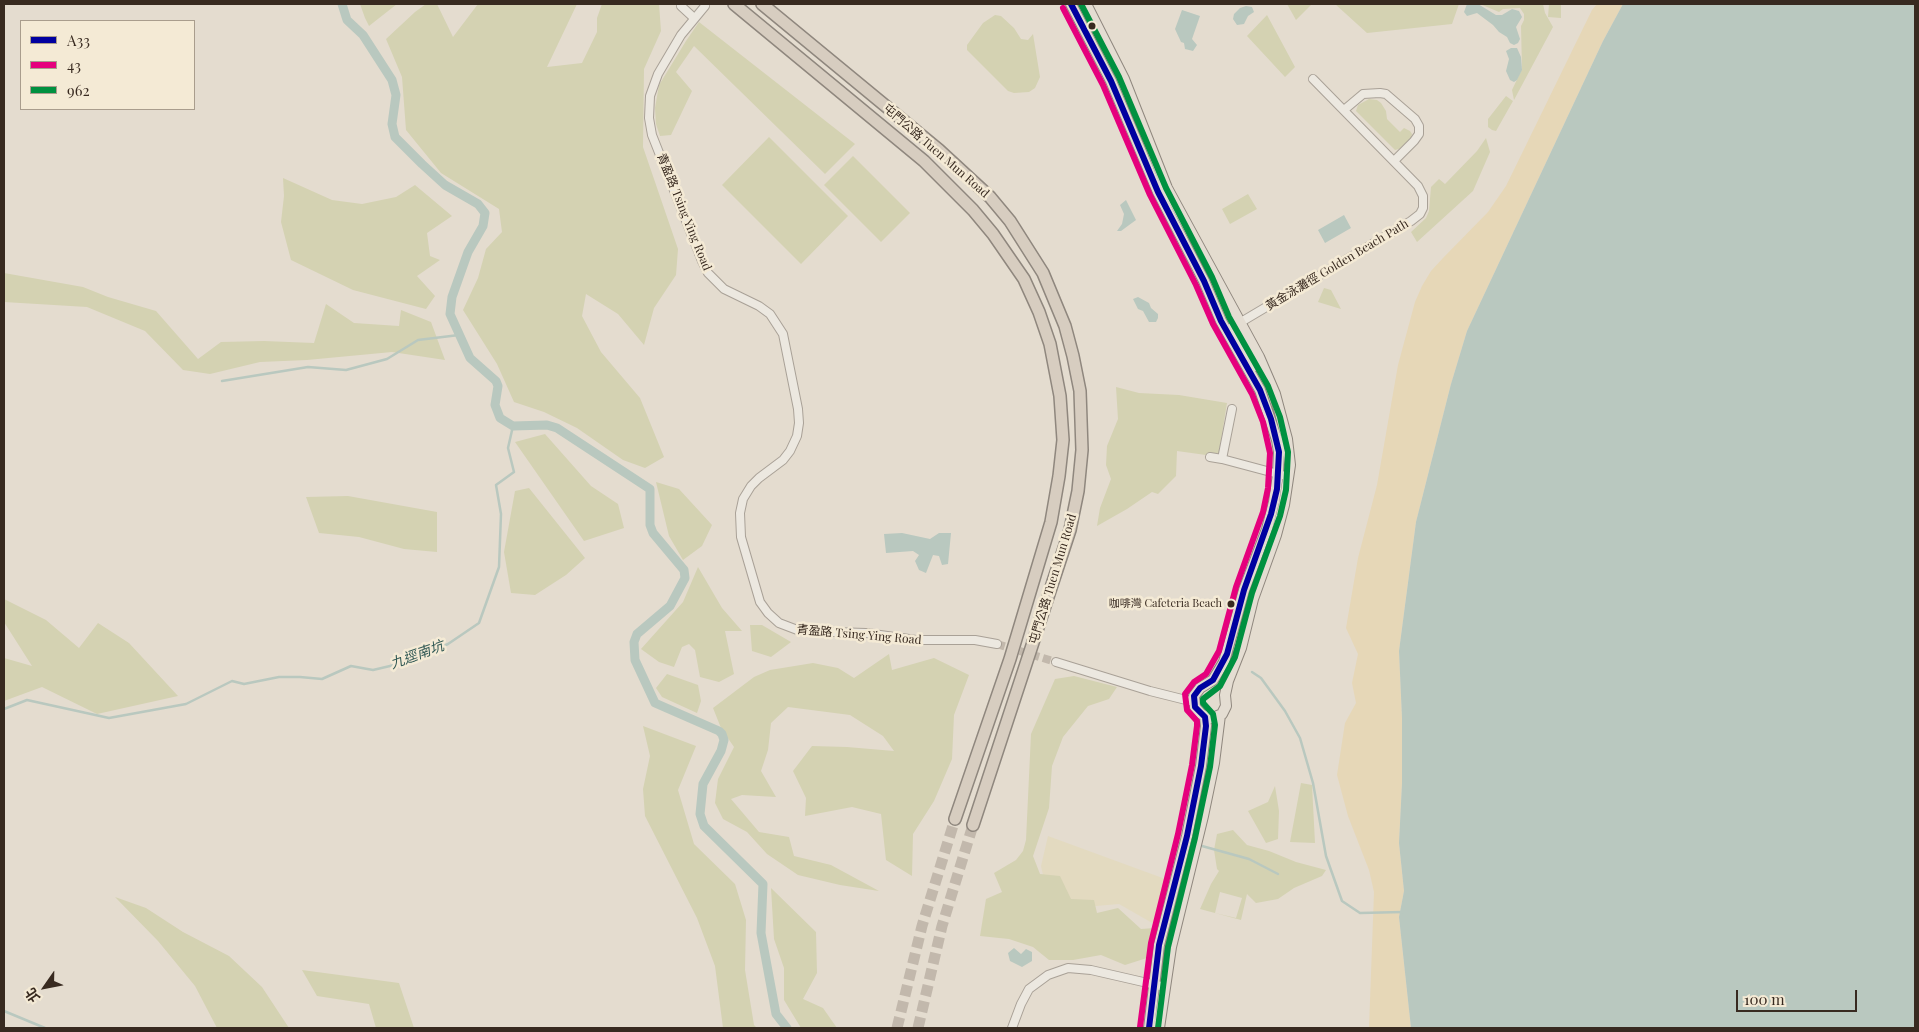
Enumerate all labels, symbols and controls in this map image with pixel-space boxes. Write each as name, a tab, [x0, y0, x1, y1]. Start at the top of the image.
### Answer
legend	[20, 20, 195, 110]
unlabelled marker	[1087, 21, 1097, 31]
text: A33	[67, 30, 90, 50]
text: 43	[67, 55, 81, 75]
text: 962	[67, 80, 90, 100]
street label: 屯門公路 Tuen Mun Road	[880, 101, 992, 201]
street label: 青盈路 Tsing Ying Road	[654, 151, 714, 273]
street label: 黃金泳灘徑 Golden Beach Path	[1263, 217, 1411, 313]
street label: 屯門公路 Tuen Mun Road	[1026, 512, 1080, 646]
place label: 咖啡灣 Cafeteria Beach	[1109, 597, 1222, 611]
marker: 咖啡灣 Cafeteria Beach	[1226, 599, 1236, 609]
street label: 青盈路 Tsing Ying Road	[796, 622, 922, 648]
water label: 九逕南坑	[388, 638, 446, 672]
north arrow	[20, 962, 70, 1012]
scale bar	[1739, 980, 1860, 1012]
text: 北	[20, 984, 44, 1006]
text: 100 m	[1744, 989, 1785, 1009]

